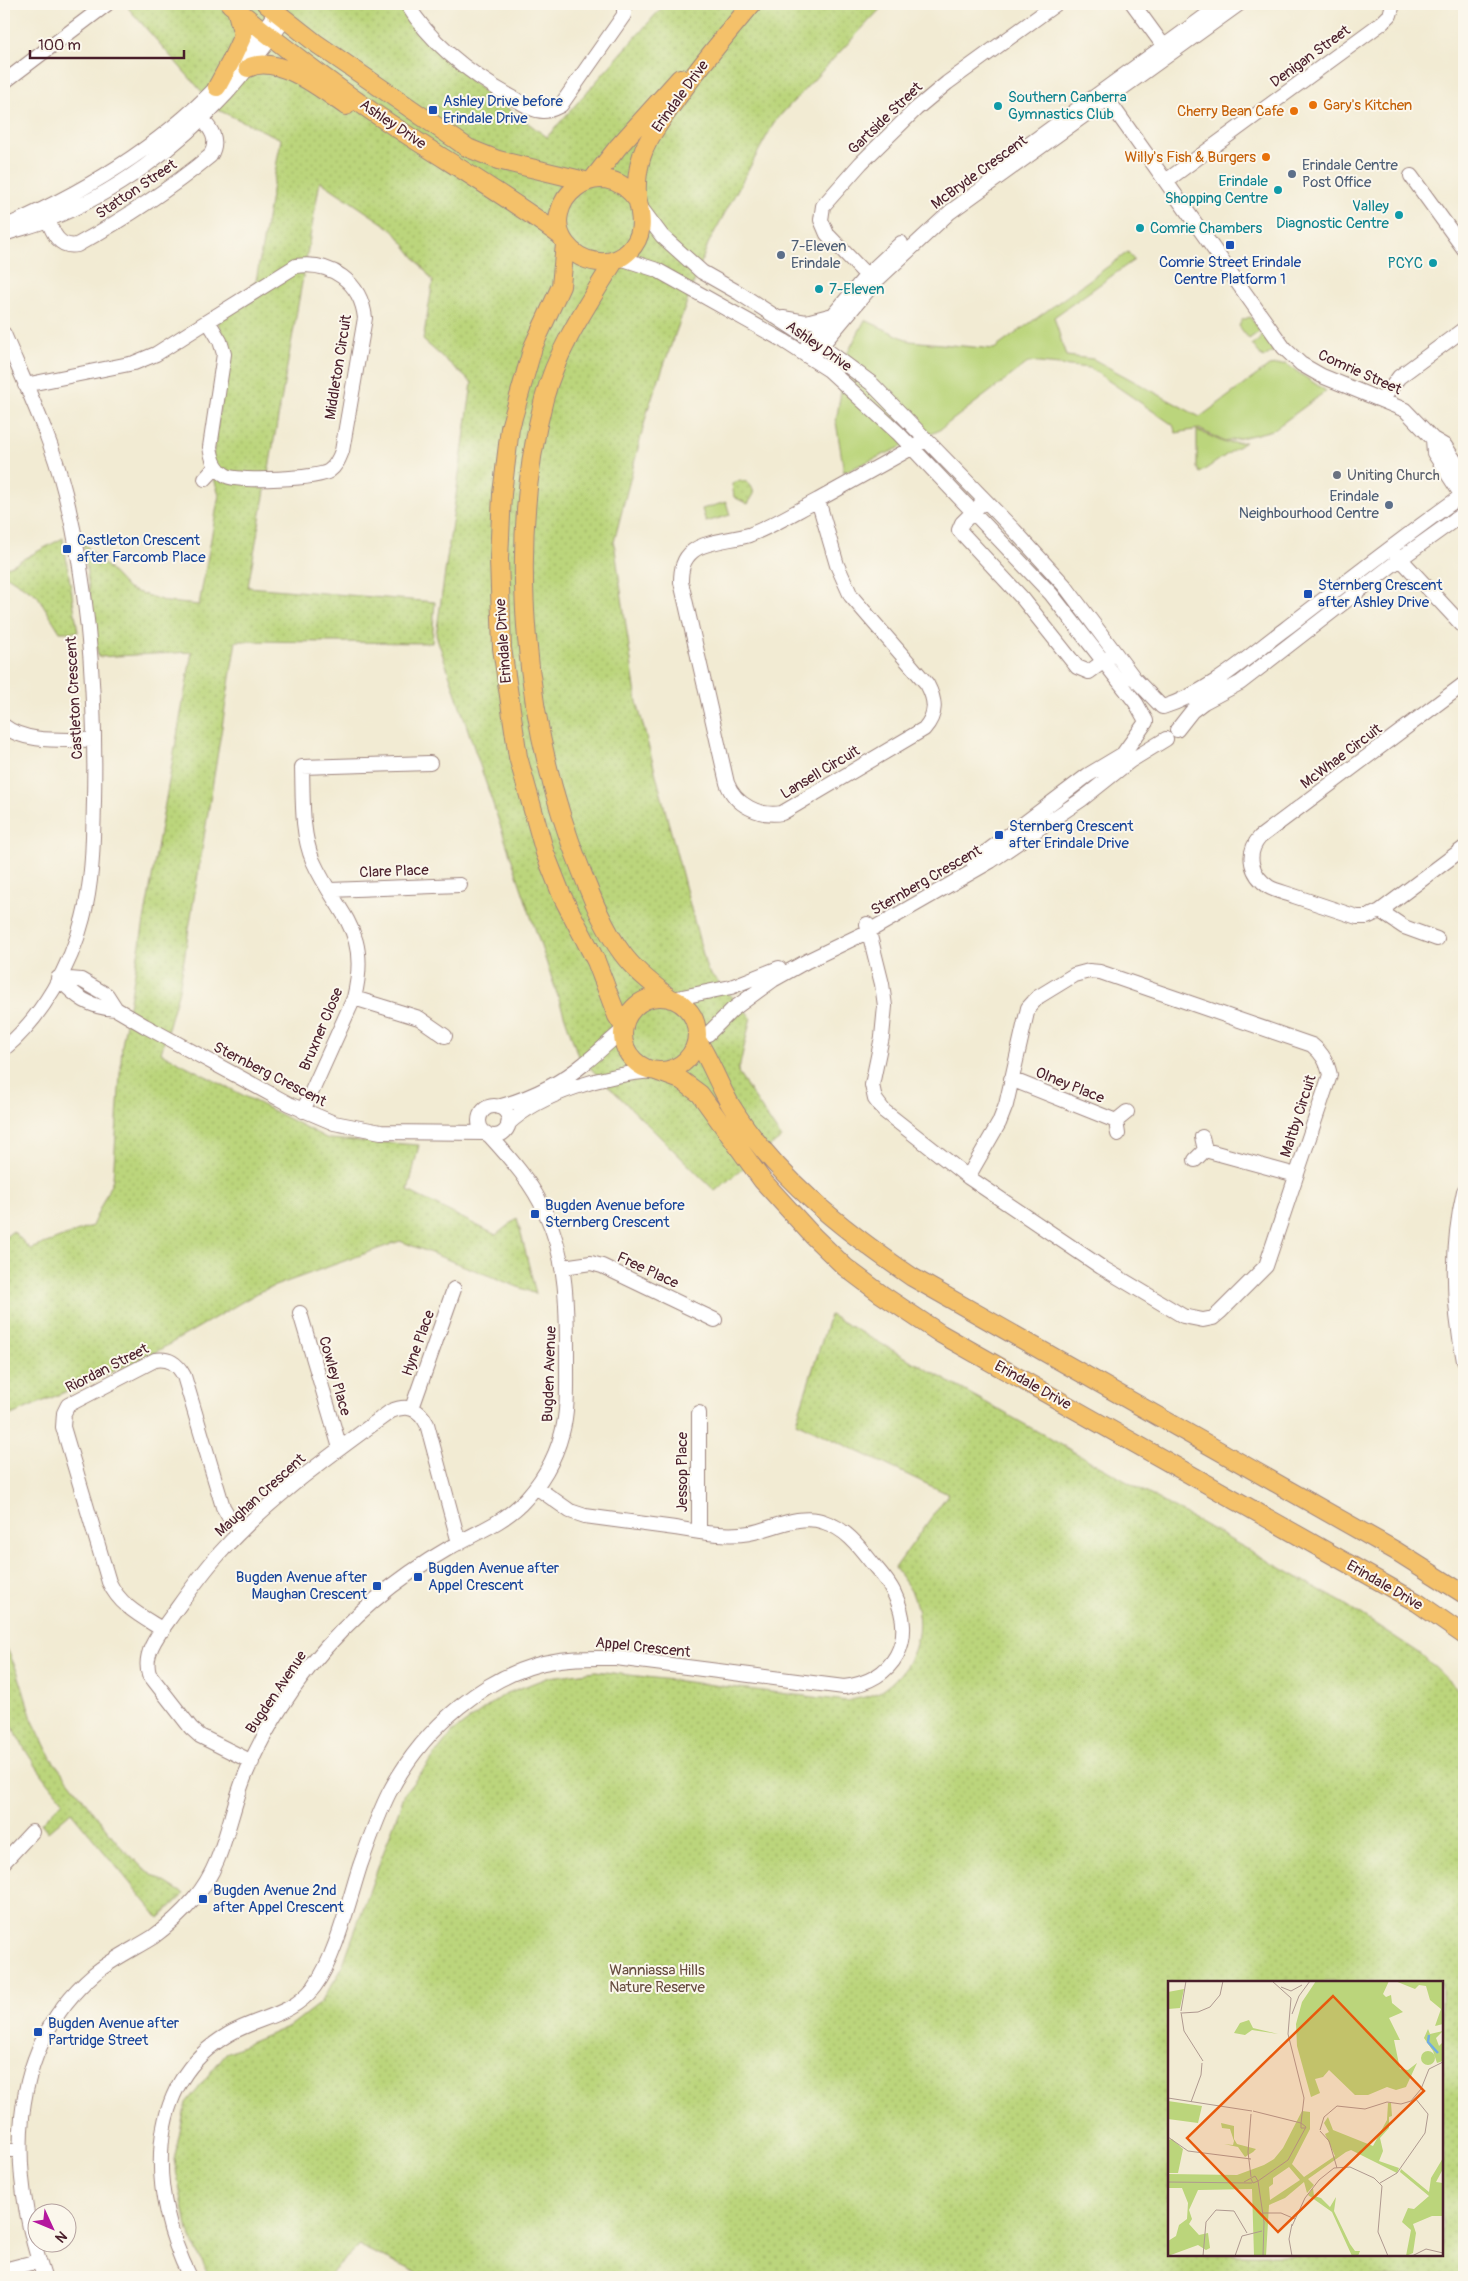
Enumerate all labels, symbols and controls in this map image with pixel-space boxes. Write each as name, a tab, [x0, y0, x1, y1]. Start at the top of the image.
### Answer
street label: Denigan Street	[1267, 20, 1355, 92]
scale bar	[30, 28, 184, 60]
text: 100 m	[38, 36, 81, 55]
street label: Erindale Drive	[648, 56, 713, 136]
street label: Gartside Street	[844, 77, 927, 159]
place label: Southern Canberra Gymnastics Club	[1008, 88, 1127, 124]
place label: Ashley Drive before Erindale Drive	[443, 92, 563, 128]
street label: Ashley Drive	[356, 95, 430, 154]
place label: Gary's Kitchen	[1323, 96, 1412, 115]
marker: Gary's Kitchen	[1307, 99, 1319, 111]
marker: Southern Canberra Gymnastics Club	[992, 100, 1004, 112]
place label: Cherry Bean Cafe	[1177, 102, 1285, 121]
marker: Ashley Drive before Erindale Drive	[427, 104, 439, 116]
marker: Cherry Bean Cafe	[1288, 105, 1300, 117]
street label: McBryde Crescent	[927, 131, 1032, 214]
place label: Willy's Fish & Burgers	[1125, 148, 1256, 167]
marker: Willy's Fish & Burgers	[1260, 151, 1272, 163]
street label: Statton Street	[92, 155, 181, 224]
place label: Erindale Centre Post Office	[1302, 156, 1399, 192]
marker: Erindale Centre Post Office	[1286, 168, 1298, 180]
place label: Erindale Shopping Centre	[1165, 172, 1269, 208]
marker: Erindale Shopping Centre	[1272, 184, 1284, 196]
place label: Valley Diagnostic Centre	[1276, 197, 1390, 233]
marker: Valley Diagnostic Centre	[1393, 209, 1405, 221]
place label: Comrie Chambers	[1150, 219, 1263, 238]
marker: Comrie Chambers	[1134, 222, 1146, 234]
place label: 7-Eleven Erindale	[791, 237, 846, 273]
marker: Comrie Street Erindale Centre Platform 1	[1224, 239, 1236, 251]
marker: 7-Eleven Erindale	[775, 249, 787, 261]
place label: Comrie Street Erindale Centre Platform 1	[1159, 253, 1302, 289]
place label: PCYC	[1387, 254, 1423, 273]
marker: PCYC	[1427, 257, 1439, 269]
place label: 7-Eleven	[829, 280, 884, 299]
marker: 7-Eleven	[813, 283, 825, 295]
street label: Middleton Circuit	[321, 312, 356, 421]
street label: Ashley Drive	[782, 317, 856, 376]
street label: Comrie Street	[1315, 346, 1405, 400]
place label: Uniting Church	[1347, 466, 1440, 485]
marker: Uniting Church	[1331, 469, 1343, 481]
place label: Erindale Neighbourhood Centre	[1239, 487, 1380, 523]
marker: Erindale Neighbourhood Centre	[1383, 499, 1395, 511]
place label: Castleton Crescent after Farcomb Place	[77, 531, 206, 567]
marker: Castleton Crescent after Farcomb Place	[61, 543, 73, 555]
place label: Sternberg Crescent after Ashley Drive	[1318, 576, 1443, 612]
marker: Sternberg Crescent after Ashley Drive	[1302, 588, 1314, 600]
street label: Erindale Drive	[491, 597, 516, 684]
street label: Castleton Crescent	[62, 635, 87, 760]
street label: McWhae Circuit	[1297, 719, 1387, 793]
street label: Lansell Circuit	[777, 741, 864, 803]
place label: Sternberg Crescent after Erindale Drive	[1009, 817, 1134, 853]
marker: Sternberg Crescent after Erindale Drive	[993, 829, 1005, 841]
street label: Sternberg Crescent	[868, 841, 986, 920]
street label: Clare Place	[359, 861, 430, 882]
street label: Bruxner Close	[295, 984, 348, 1074]
street label: Sternberg Crescent	[210, 1038, 330, 1112]
street label: Olney Place	[1033, 1063, 1108, 1108]
street label: Maltby Circuit	[1276, 1072, 1321, 1160]
place label: Bugden Avenue before Sternberg Crescent	[545, 1196, 685, 1232]
marker: Bugden Avenue before Sternberg Crescent	[529, 1208, 541, 1220]
street label: Free Place	[614, 1248, 682, 1293]
street label: Hyne Place	[398, 1307, 439, 1379]
street label: Bugden Avenue	[538, 1325, 561, 1422]
street label: Cowley Place	[314, 1334, 355, 1419]
street label: Riordan Street	[62, 1339, 153, 1398]
street label: Erindale Drive	[991, 1357, 1075, 1415]
street label: Jessop Place	[673, 1431, 692, 1512]
street label: Maughan Crescent	[211, 1449, 310, 1541]
street label: Erindale Drive	[1343, 1556, 1427, 1615]
place label: Bugden Avenue after Appel Crescent	[428, 1559, 560, 1595]
place label: Bugden Avenue after Maughan Crescent	[236, 1568, 368, 1604]
marker: Bugden Avenue after Appel Crescent	[412, 1571, 424, 1583]
marker: Bugden Avenue after Maughan Crescent	[371, 1580, 383, 1592]
street label: Appel Crescent	[594, 1633, 692, 1662]
street label: Bugden Avenue	[242, 1647, 311, 1737]
place label: Bugden Avenue 2nd after Appel Crescent	[213, 1881, 345, 1917]
marker: Bugden Avenue 2nd after Appel Crescent	[197, 1893, 209, 1905]
park label: Wanniassa Hills Nature Reserve	[609, 1961, 705, 1997]
inset map	[1168, 1981, 1443, 2256]
place label: Bugden Avenue after Partridge Street	[48, 2014, 180, 2050]
marker: Bugden Avenue after Partridge Street	[32, 2026, 44, 2038]
north arrow	[28, 2204, 78, 2254]
text: N	[52, 2227, 70, 2246]

